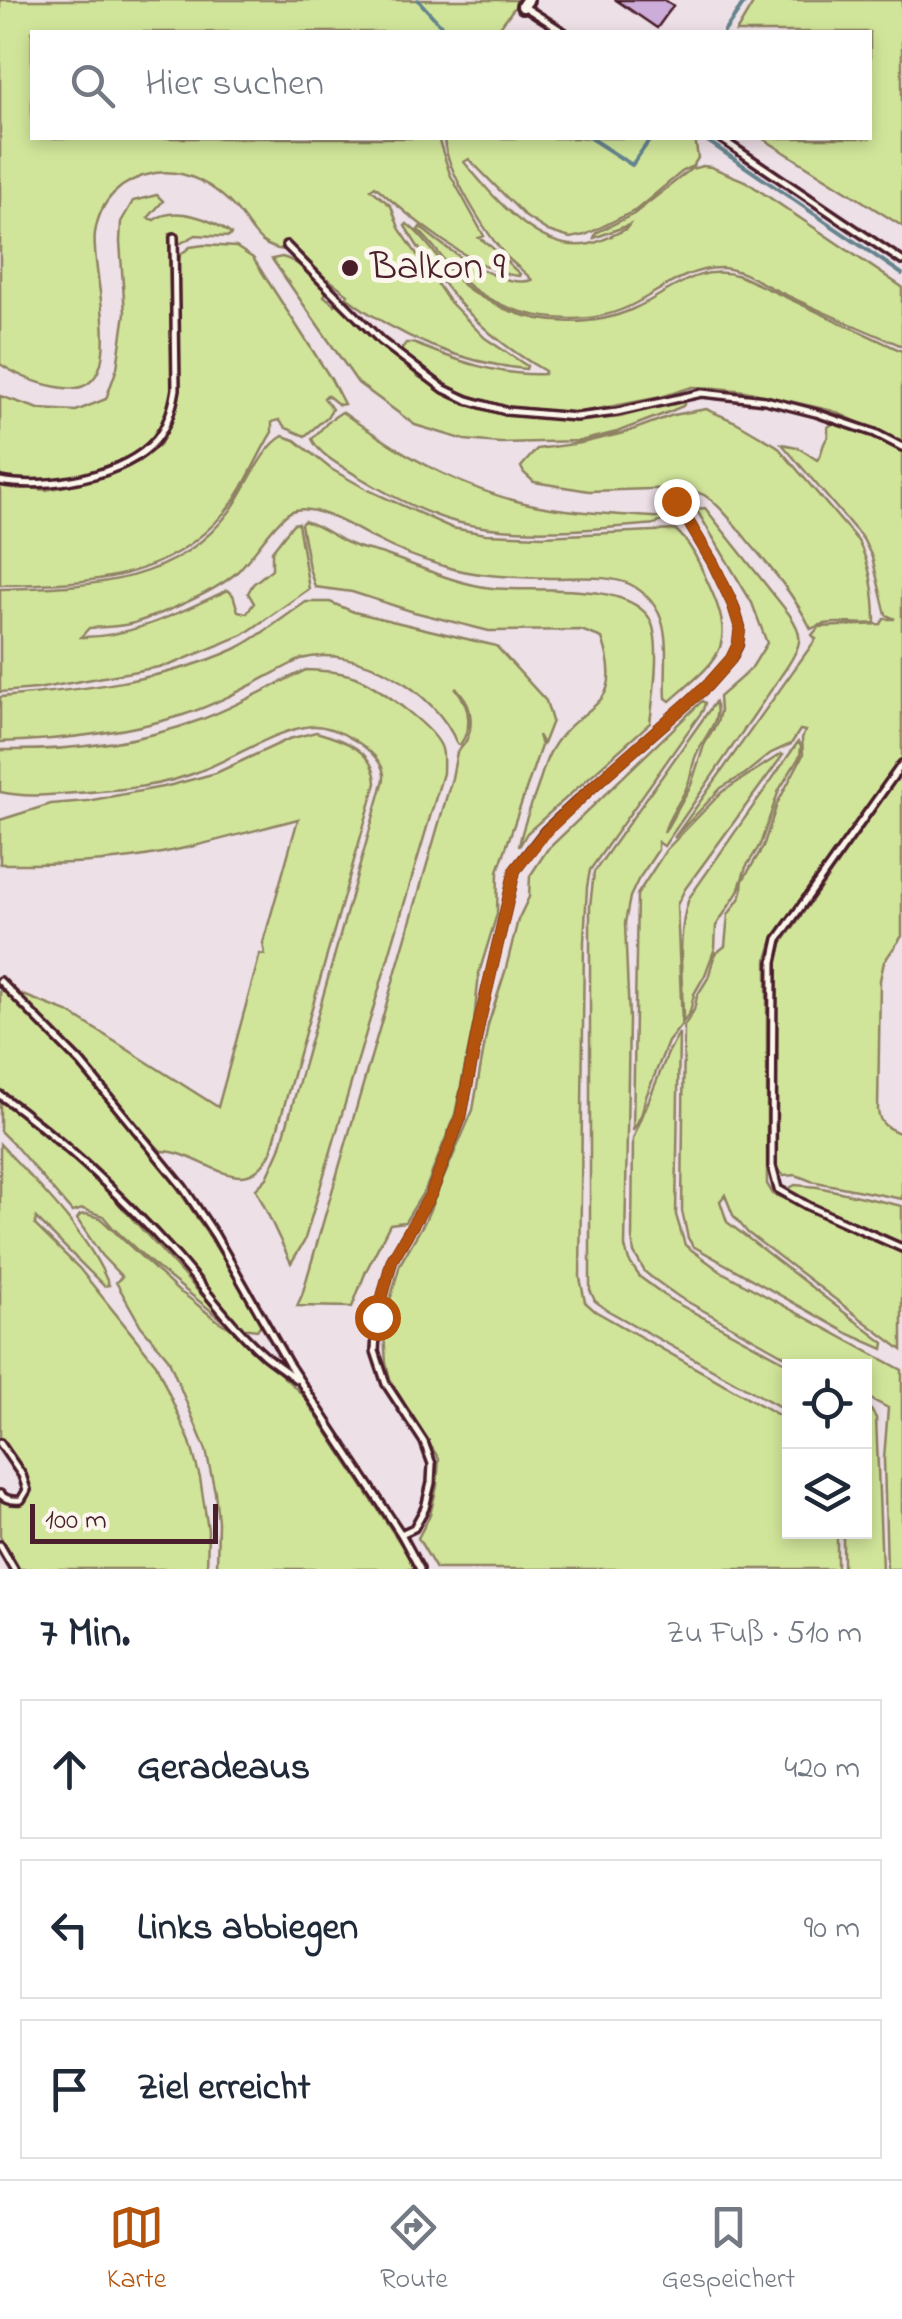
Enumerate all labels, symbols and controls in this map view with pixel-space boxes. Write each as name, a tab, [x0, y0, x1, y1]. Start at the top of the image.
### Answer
search box	[30, 30, 872, 140]
text: Hier suchen	[145, 57, 324, 113]
icon: search	[65, 58, 120, 113]
place label: Balkon 9	[369, 239, 505, 298]
marker: Balkon 9	[339, 257, 361, 279]
route end	[654, 479, 700, 525]
route start	[355, 1295, 401, 1341]
map controls	[782, 1359, 872, 1539]
button: locate	[782, 1359, 872, 1449]
button: layers	[782, 1449, 872, 1539]
scale bar	[30, 1499, 218, 1544]
text: 100 m	[45, 1501, 107, 1542]
text: 7 Min.	[40, 1604, 130, 1665]
text: Zu Fuß · 510 m	[666, 1611, 862, 1658]
text: Geradeaus	[137, 1741, 310, 1797]
icon: ahead	[42, 1742, 97, 1797]
text: 420 m	[784, 1746, 860, 1793]
text: Links abbiegen	[137, 1901, 358, 1957]
icon: left	[42, 1902, 97, 1957]
text: 90 m	[804, 1906, 860, 1953]
text: Ziel erreicht	[137, 2061, 310, 2117]
icon: arrive	[42, 2062, 97, 2117]
tab: Karte	[107, 2200, 166, 2301]
tab: Route	[380, 2200, 448, 2301]
tab: Gespeichert	[662, 2200, 795, 2301]

